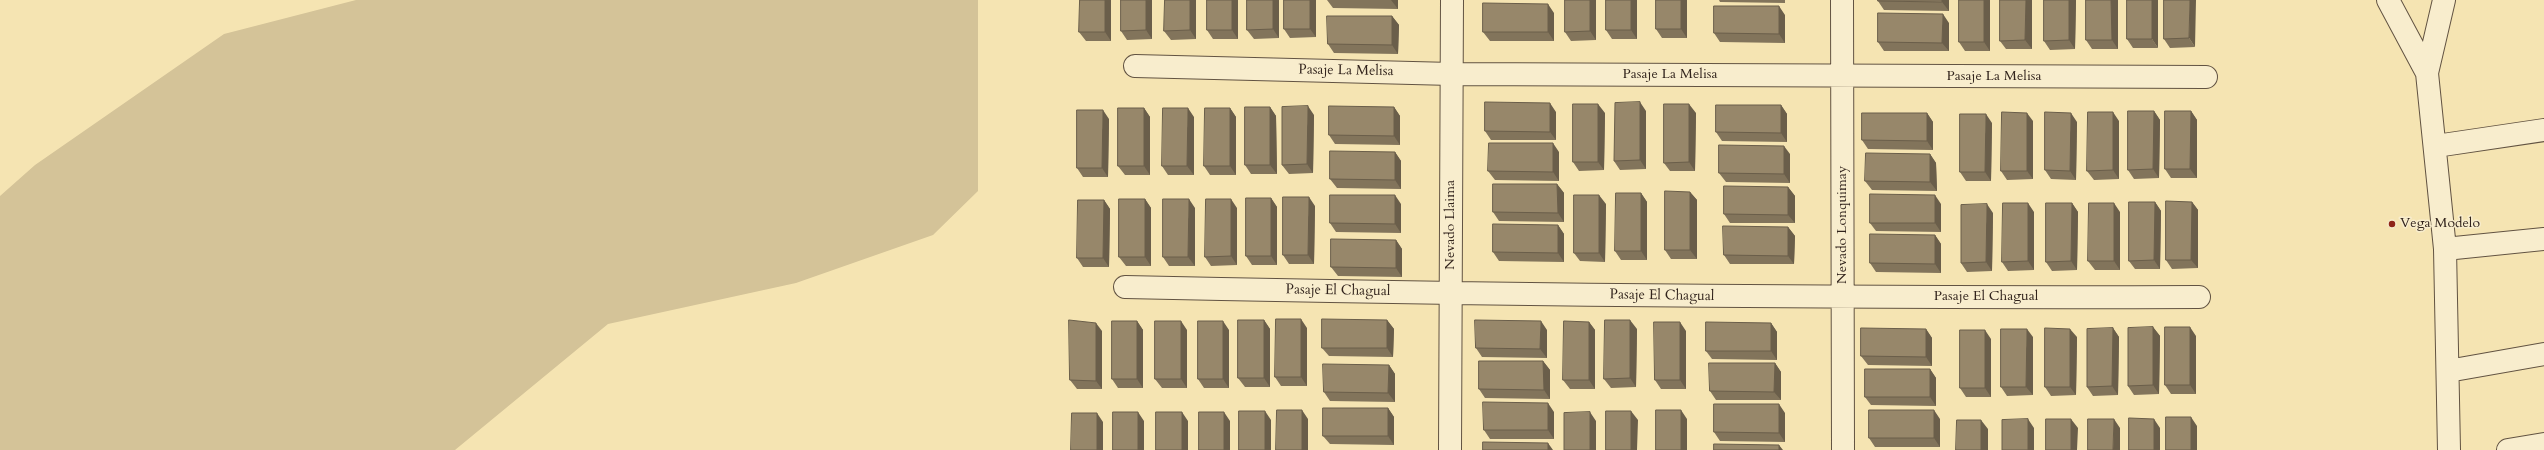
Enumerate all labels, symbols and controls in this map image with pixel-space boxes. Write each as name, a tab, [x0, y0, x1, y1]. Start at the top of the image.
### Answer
street label: Pasaje La Melisa	[1298, 62, 1394, 80]
street label: Pasaje La Melisa	[1622, 67, 1718, 83]
street label: Pasaje La Melisa	[1946, 69, 2042, 85]
street label: Nevado Lonquimay	[1835, 166, 1851, 284]
street label: Nevado Llaima	[1443, 180, 1459, 270]
place label: Vega Modelo	[2400, 216, 2480, 232]
marker: Vega Modelo	[2387, 219, 2397, 229]
street label: Pasaje El Chagual	[1286, 282, 1390, 300]
street label: Pasaje El Chagual	[1610, 287, 1714, 305]
street label: Pasaje El Chagual	[1934, 289, 2038, 305]

